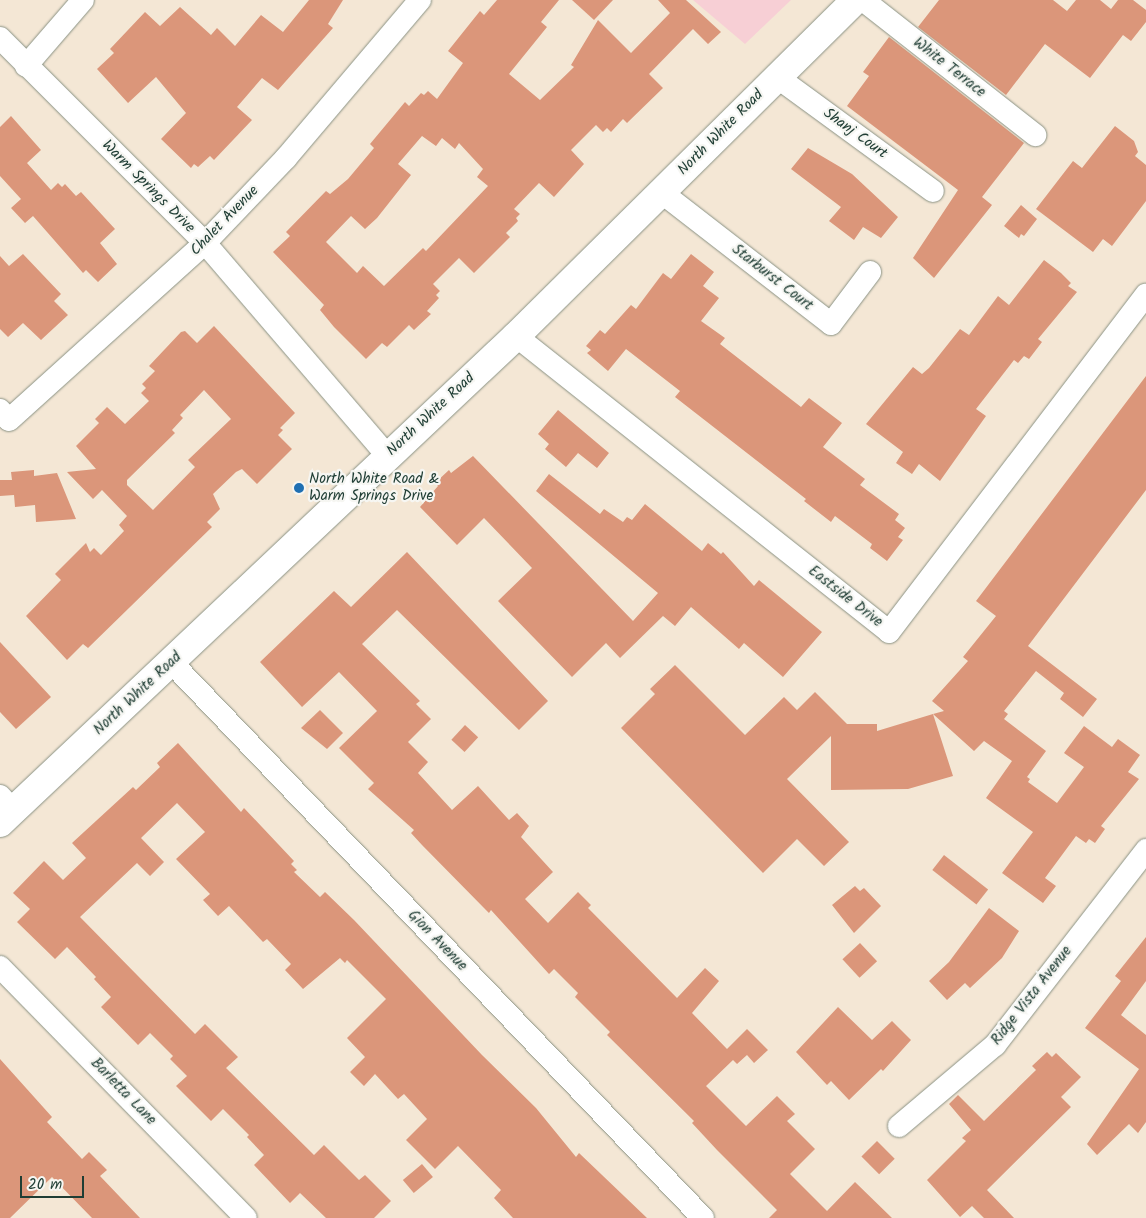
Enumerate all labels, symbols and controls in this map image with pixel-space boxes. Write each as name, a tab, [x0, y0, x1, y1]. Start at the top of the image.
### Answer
street label: White Terrace	[909, 34, 989, 102]
street label: North White Road	[674, 86, 768, 180]
street label: Shanj Court	[820, 105, 890, 163]
street label: Warm Springs Drive	[98, 137, 198, 237]
street label: Chalet Avenue	[187, 182, 263, 260]
street label: Starburst Court	[728, 241, 816, 315]
street label: North White Road	[383, 370, 479, 460]
place label: North White Road & Warm Springs Drive	[309, 470, 439, 505]
marker: North White Road & Warm Springs Drive	[293, 482, 305, 494]
street label: Eastside Drive	[804, 562, 886, 632]
street label: North White Road	[90, 649, 186, 739]
street label: Gion Avenue	[404, 907, 470, 975]
street label: Ridge Vista Avenue	[988, 943, 1076, 1049]
street label: Barletta Lane	[86, 1055, 160, 1129]
scale bar	[22, 1166, 86, 1198]
text: 20 m	[28, 1173, 62, 1197]

